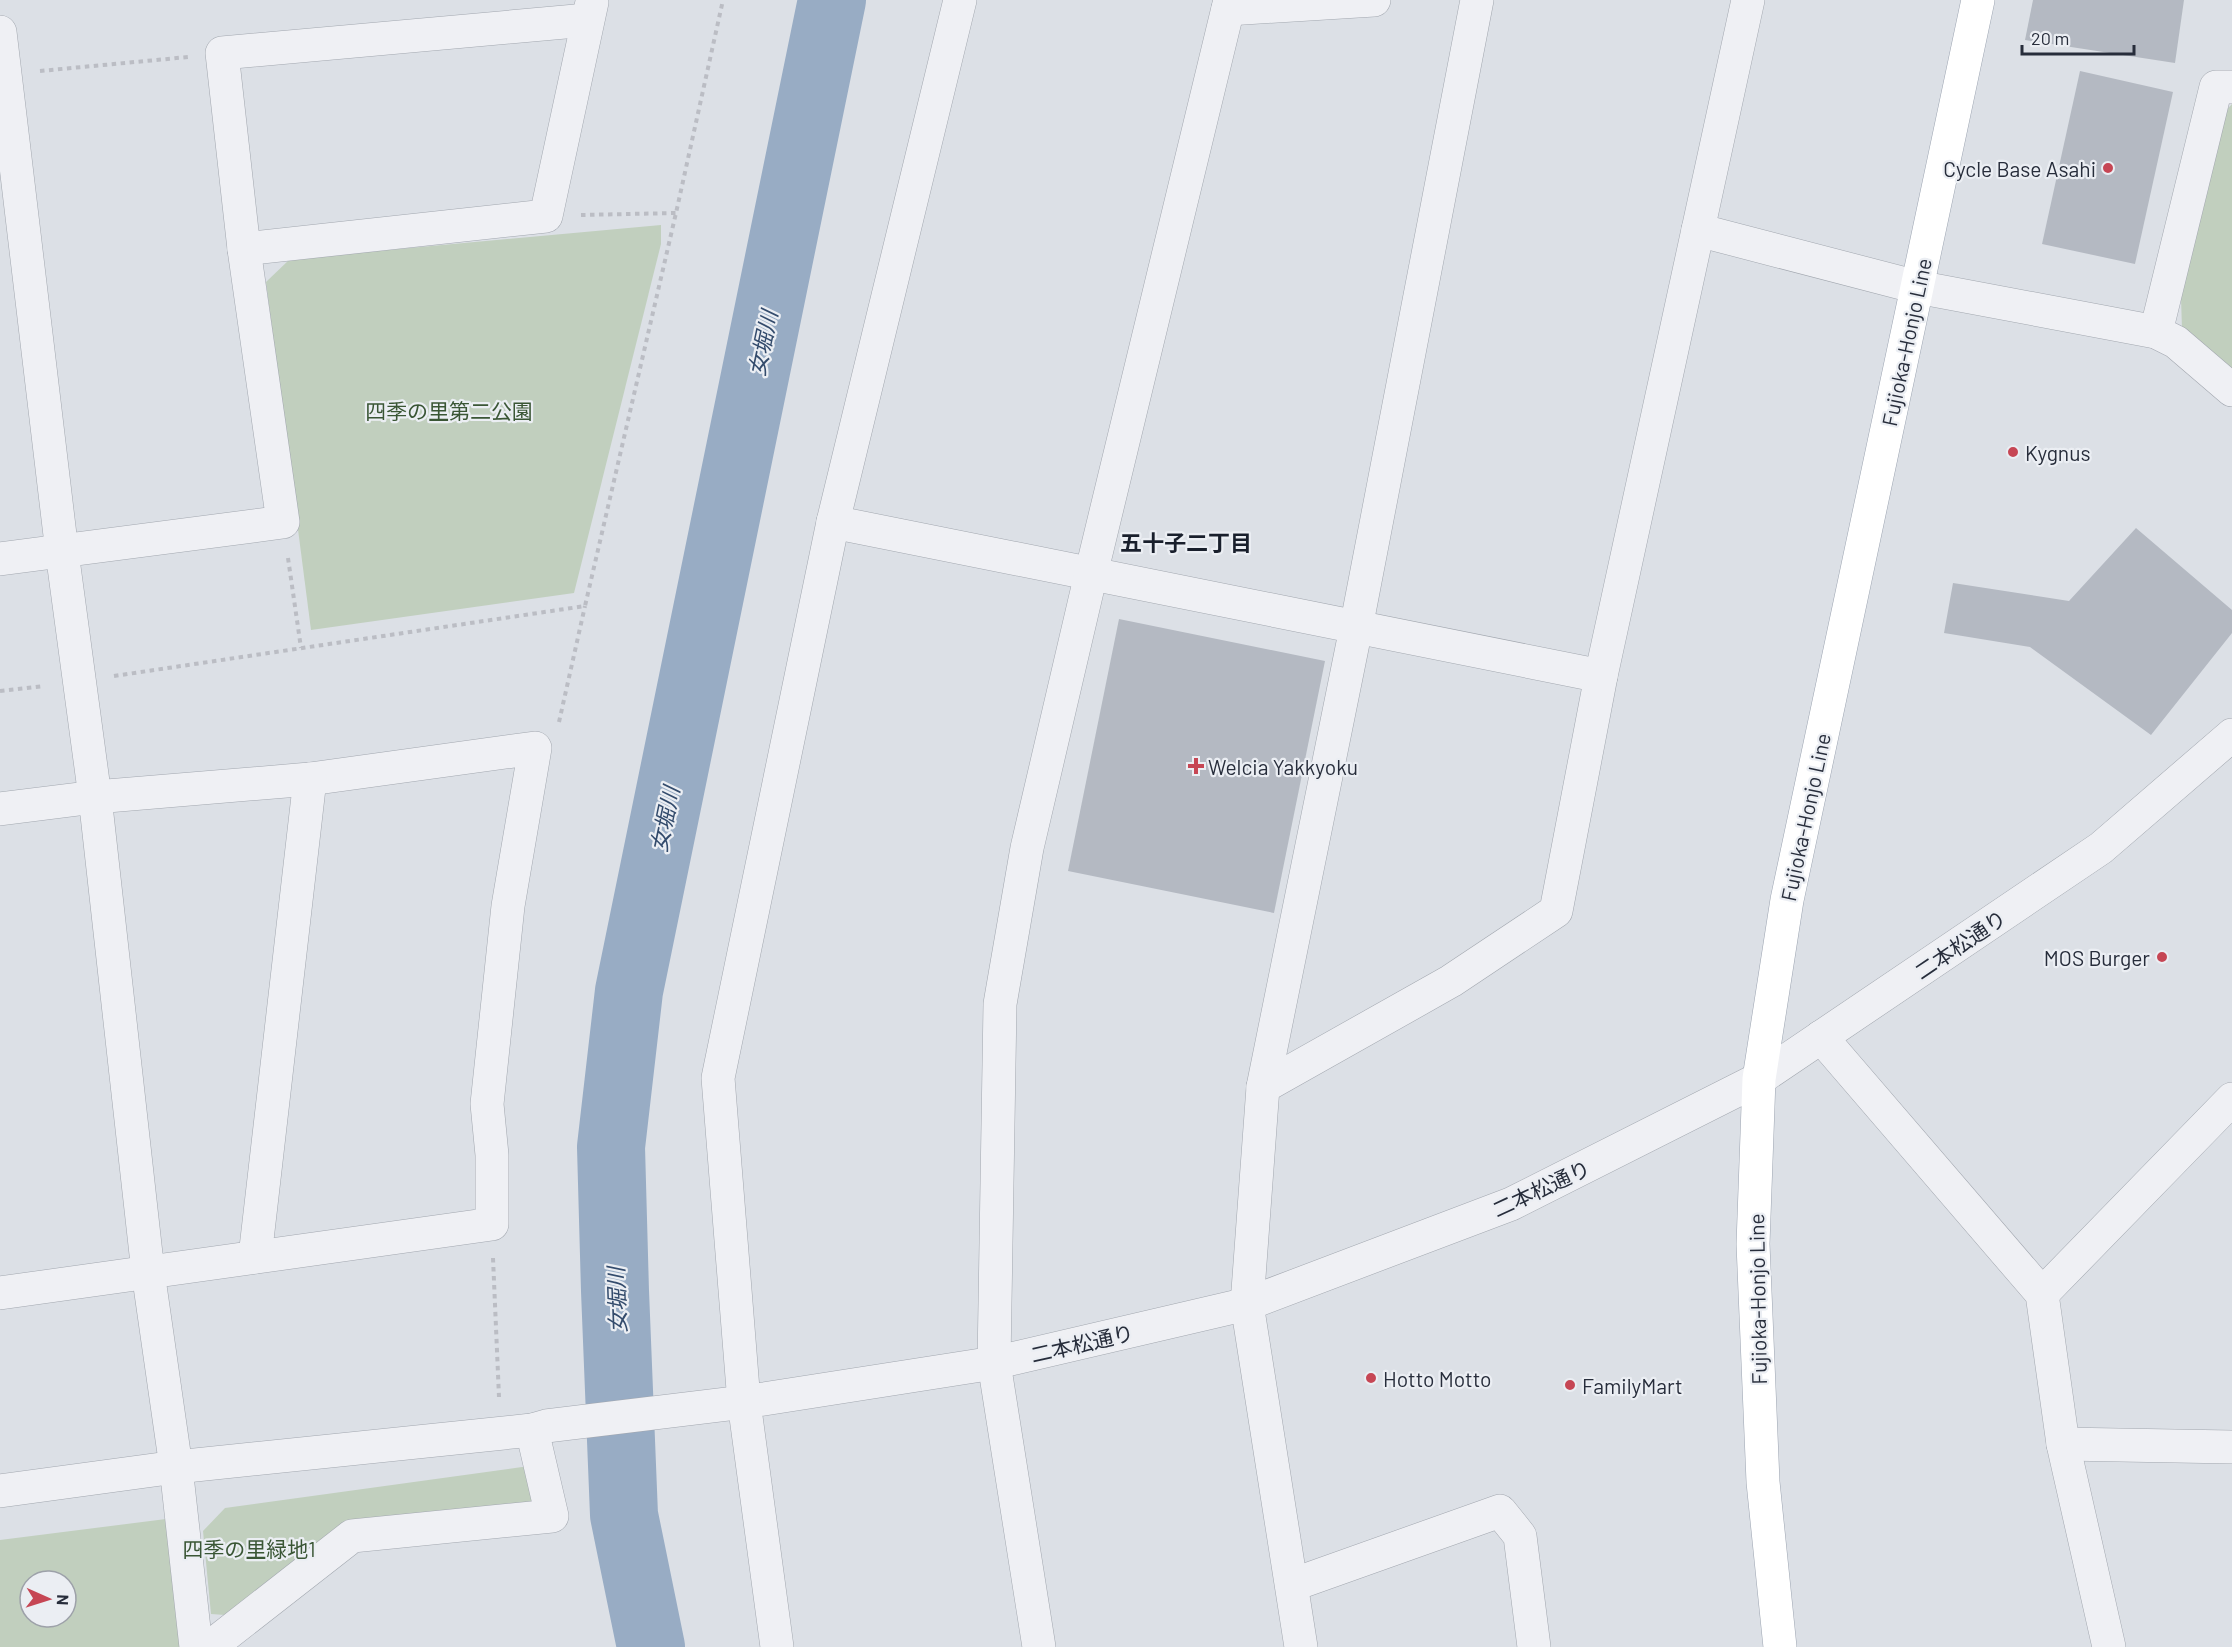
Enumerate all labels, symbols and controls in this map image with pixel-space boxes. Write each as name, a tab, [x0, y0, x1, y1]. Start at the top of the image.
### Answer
scale bar	[2022, 18, 2134, 56]
text: 20 m	[2031, 27, 2069, 49]
place label: Cycle Base Asahi	[1943, 156, 2096, 181]
marker: Cycle Base Asahi	[2101, 161, 2115, 175]
street label: Fujioka-Honjo Line	[1876, 256, 1936, 428]
water label: 女堀川	[742, 306, 782, 378]
park label: 四季の里第二公園	[365, 398, 533, 423]
place label: Kygnus	[2025, 440, 2091, 465]
marker: Kygnus	[2006, 445, 2020, 459]
district label: 五十子二丁目	[1120, 529, 1252, 555]
street label: Fujioka-Honjo Line	[1775, 731, 1835, 903]
place label: Welcia Yakkyoku	[1208, 754, 1358, 779]
marker: Welcia Yakkyoku	[1189, 759, 1203, 773]
water label: 女堀川	[644, 782, 684, 854]
street label: 二本松通り	[1909, 904, 2011, 984]
place label: MOS Burger	[2044, 945, 2150, 970]
marker: MOS Burger	[2155, 950, 2169, 964]
street label: 二本松通り	[1488, 1154, 1594, 1222]
street label: Fujioka-Honjo Line	[1743, 1213, 1771, 1385]
water label: 女堀川	[602, 1265, 630, 1333]
street label: 二本松通り	[1028, 1319, 1136, 1367]
place label: Hotto Motto	[1383, 1366, 1491, 1391]
marker: Hotto Motto	[1364, 1371, 1378, 1385]
place label: FamilyMart	[1582, 1373, 1683, 1398]
marker: FamilyMart	[1563, 1378, 1577, 1392]
park label: 四季の里緑地1	[182, 1536, 316, 1561]
north arrow	[18, 1569, 78, 1629]
text: N	[54, 1594, 73, 1606]

